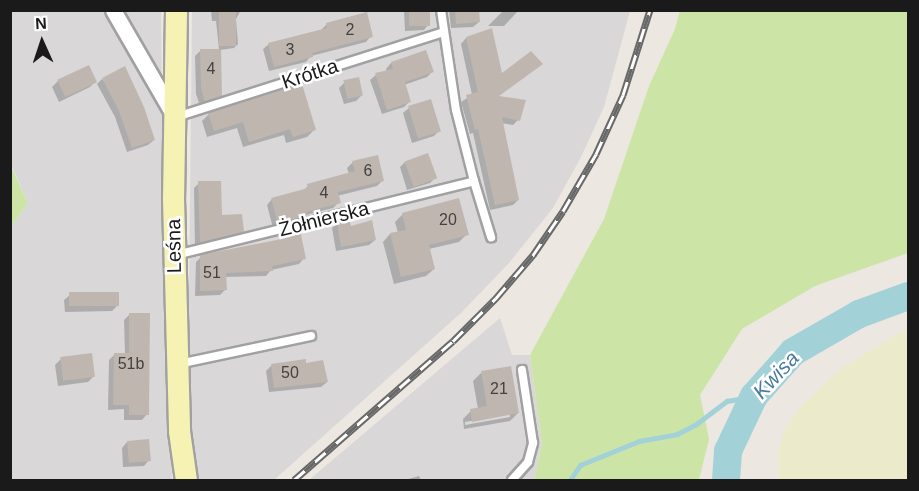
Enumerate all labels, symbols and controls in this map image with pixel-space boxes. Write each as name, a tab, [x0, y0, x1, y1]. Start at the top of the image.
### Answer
north arrow	[12, 12, 72, 72]
text: N	[35, 15, 47, 32]
house number: 2	[346, 20, 354, 40]
house number: 3	[286, 40, 294, 60]
street label: Krótka	[279, 54, 341, 94]
house number: 4	[207, 59, 215, 79]
house number: 6	[364, 161, 372, 181]
house number: 4	[320, 183, 328, 203]
street label: Żołnierska	[276, 196, 372, 242]
house number: 20	[439, 210, 457, 230]
street label: Leśna	[162, 219, 186, 273]
house number: 51	[203, 263, 221, 283]
water label: Kwisa	[748, 346, 804, 404]
house number: 51b	[118, 354, 144, 374]
house number: 50	[281, 363, 299, 383]
house number: 21	[490, 379, 508, 399]

